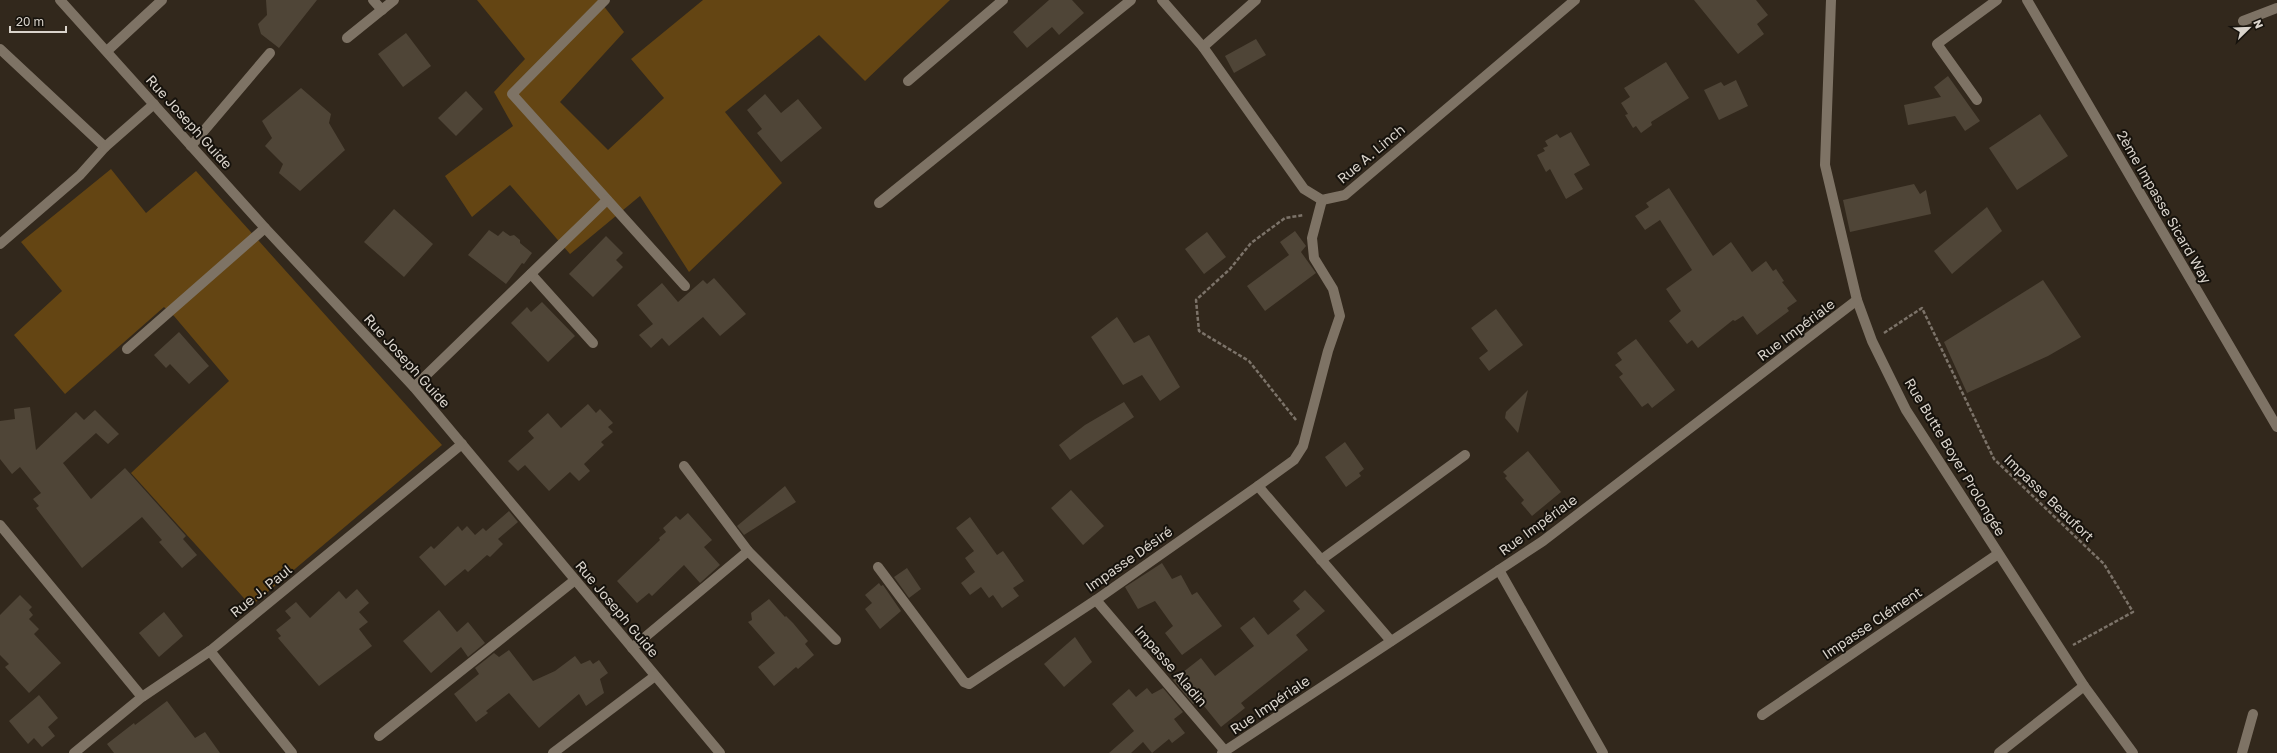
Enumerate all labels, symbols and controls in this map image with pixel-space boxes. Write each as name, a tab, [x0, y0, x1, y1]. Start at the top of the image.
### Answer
scale bar	[10, 8, 66, 34]
north arrow	[2229, 8, 2269, 48]
text: 20 m	[16, 14, 44, 29]
text: N	[2251, 18, 2266, 30]
street label: Rue Joseph Guide	[143, 71, 236, 172]
street label: Rue A. Linch	[1333, 120, 1408, 187]
street label: 2ème Impasse Sicard Way	[2114, 127, 2215, 286]
street label: Rue Impériale	[1754, 295, 1838, 364]
street label: Rue Joseph Guide	[361, 310, 454, 411]
street label: Rue Butte Boyer Prolongée	[1902, 375, 2009, 539]
street label: Impasse Beaufort	[2001, 450, 2098, 545]
street label: Rue Impériale	[1495, 491, 1580, 559]
street label: Impasse Désiré	[1082, 522, 1175, 595]
street label: Rue Joseph Guide	[572, 557, 663, 660]
street label: Rue J. Paul	[226, 561, 295, 621]
street label: Impasse Clément	[1819, 583, 1925, 662]
street label: Impasse Aladin	[1131, 622, 1211, 710]
street label: Rue Impériale	[1227, 672, 1313, 737]

